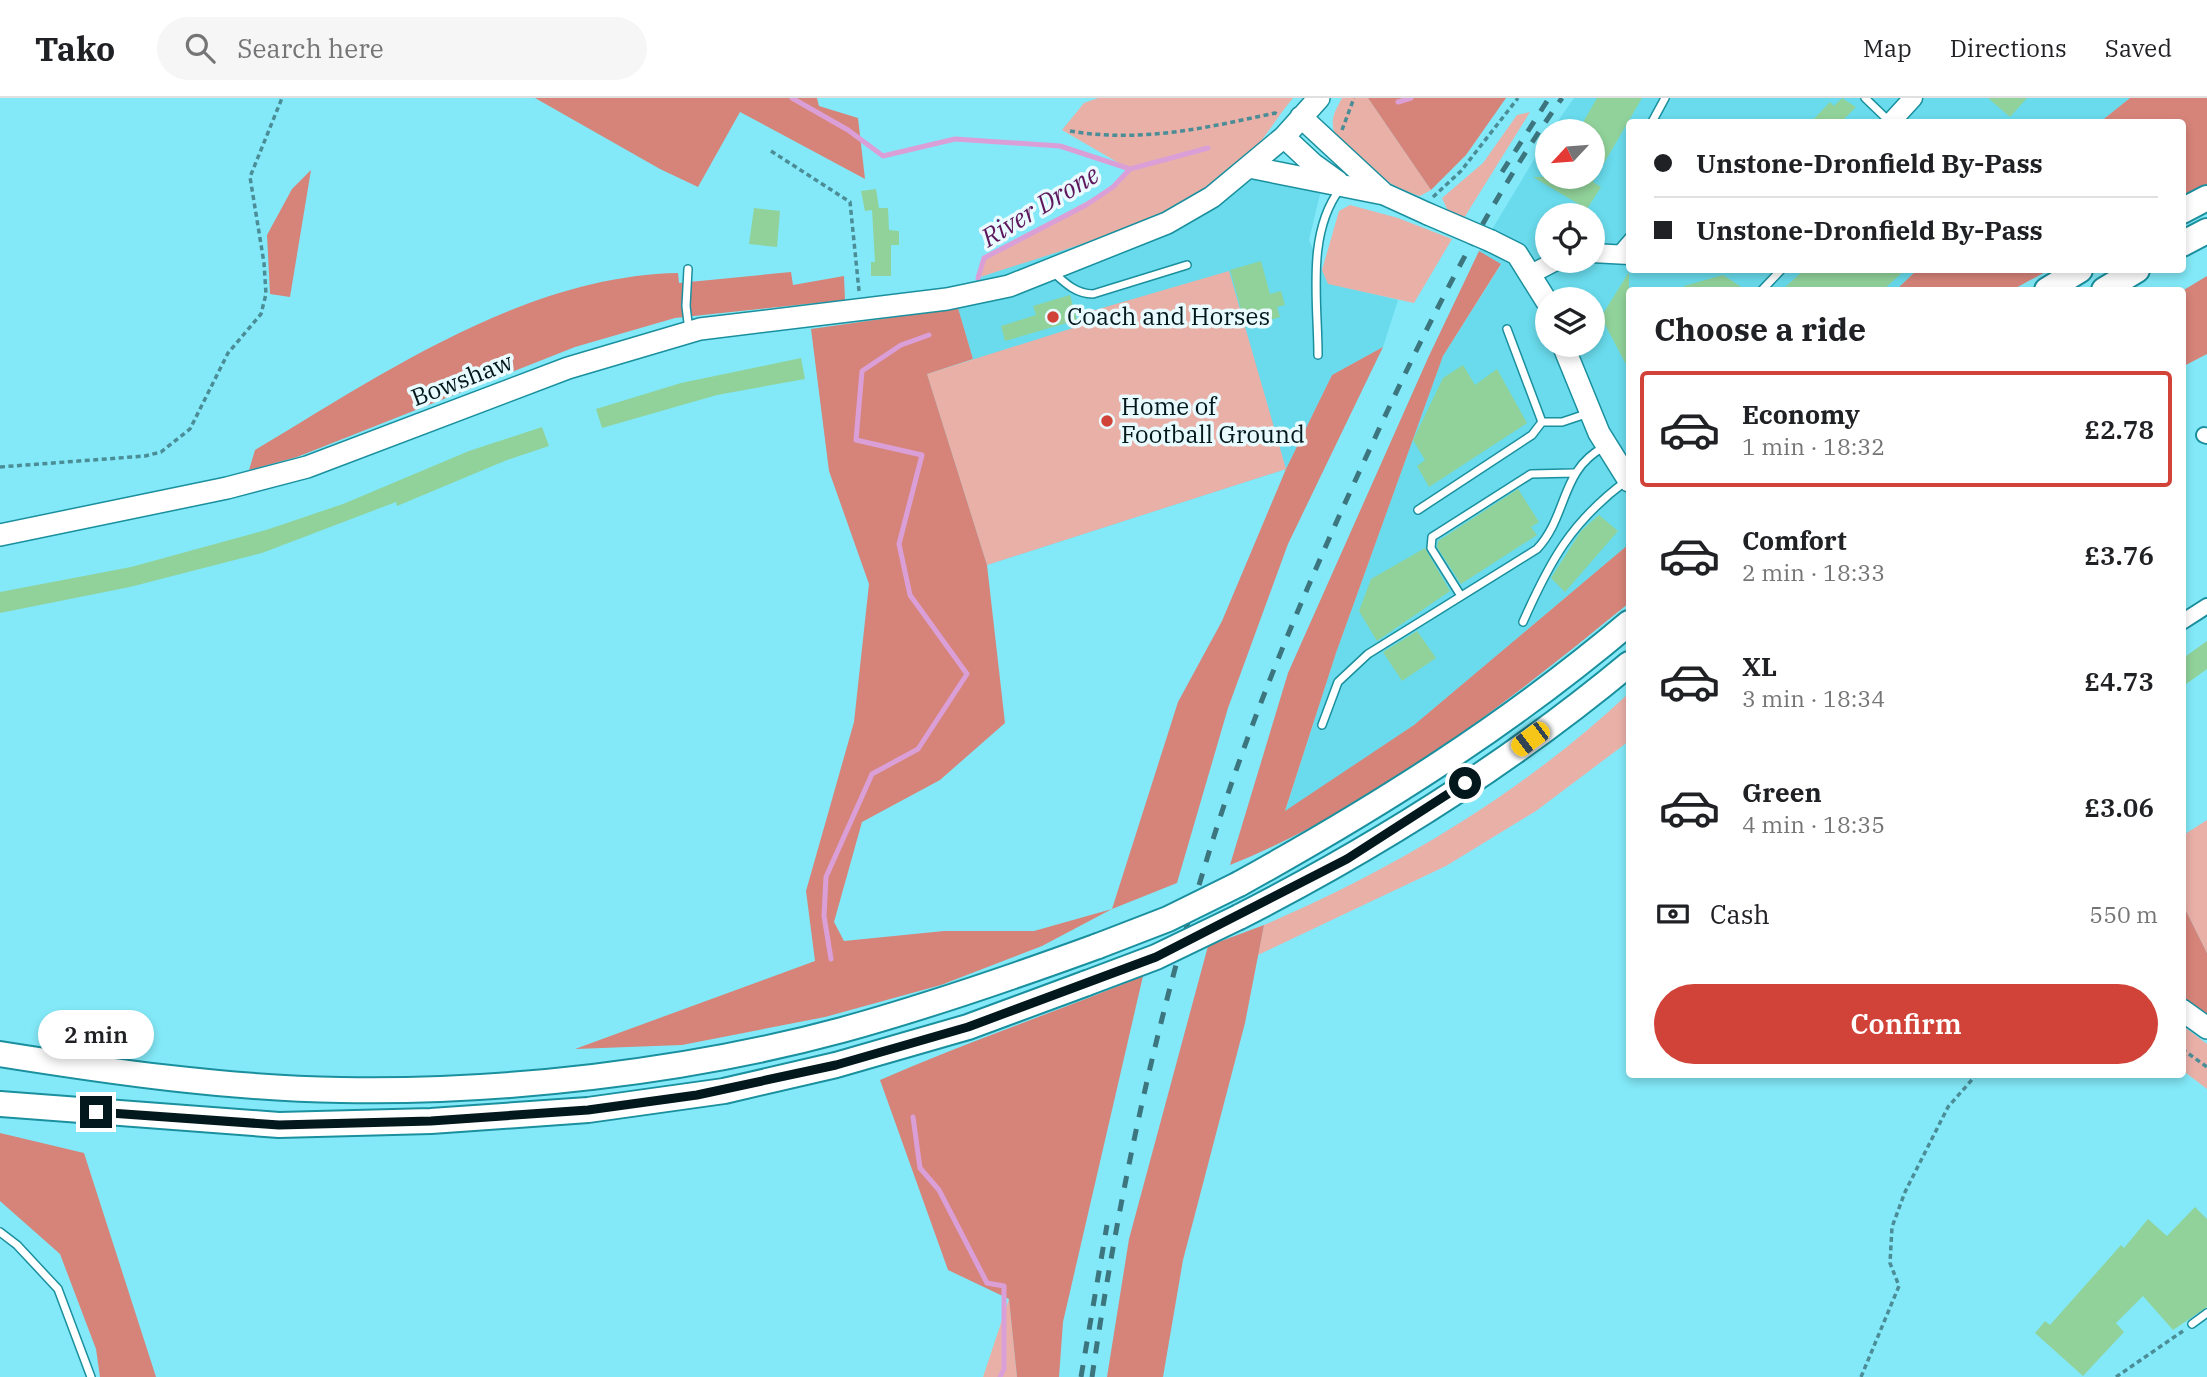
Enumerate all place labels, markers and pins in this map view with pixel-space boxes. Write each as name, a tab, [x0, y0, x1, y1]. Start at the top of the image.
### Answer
place label: Coach and Horses	[1067, 300, 1270, 332]
marker: Coach and Horses	[1045, 309, 1061, 325]
place label: Home of Football Ground	[1121, 390, 1305, 450]
marker: Home of Football Ground	[1099, 413, 1115, 429]

